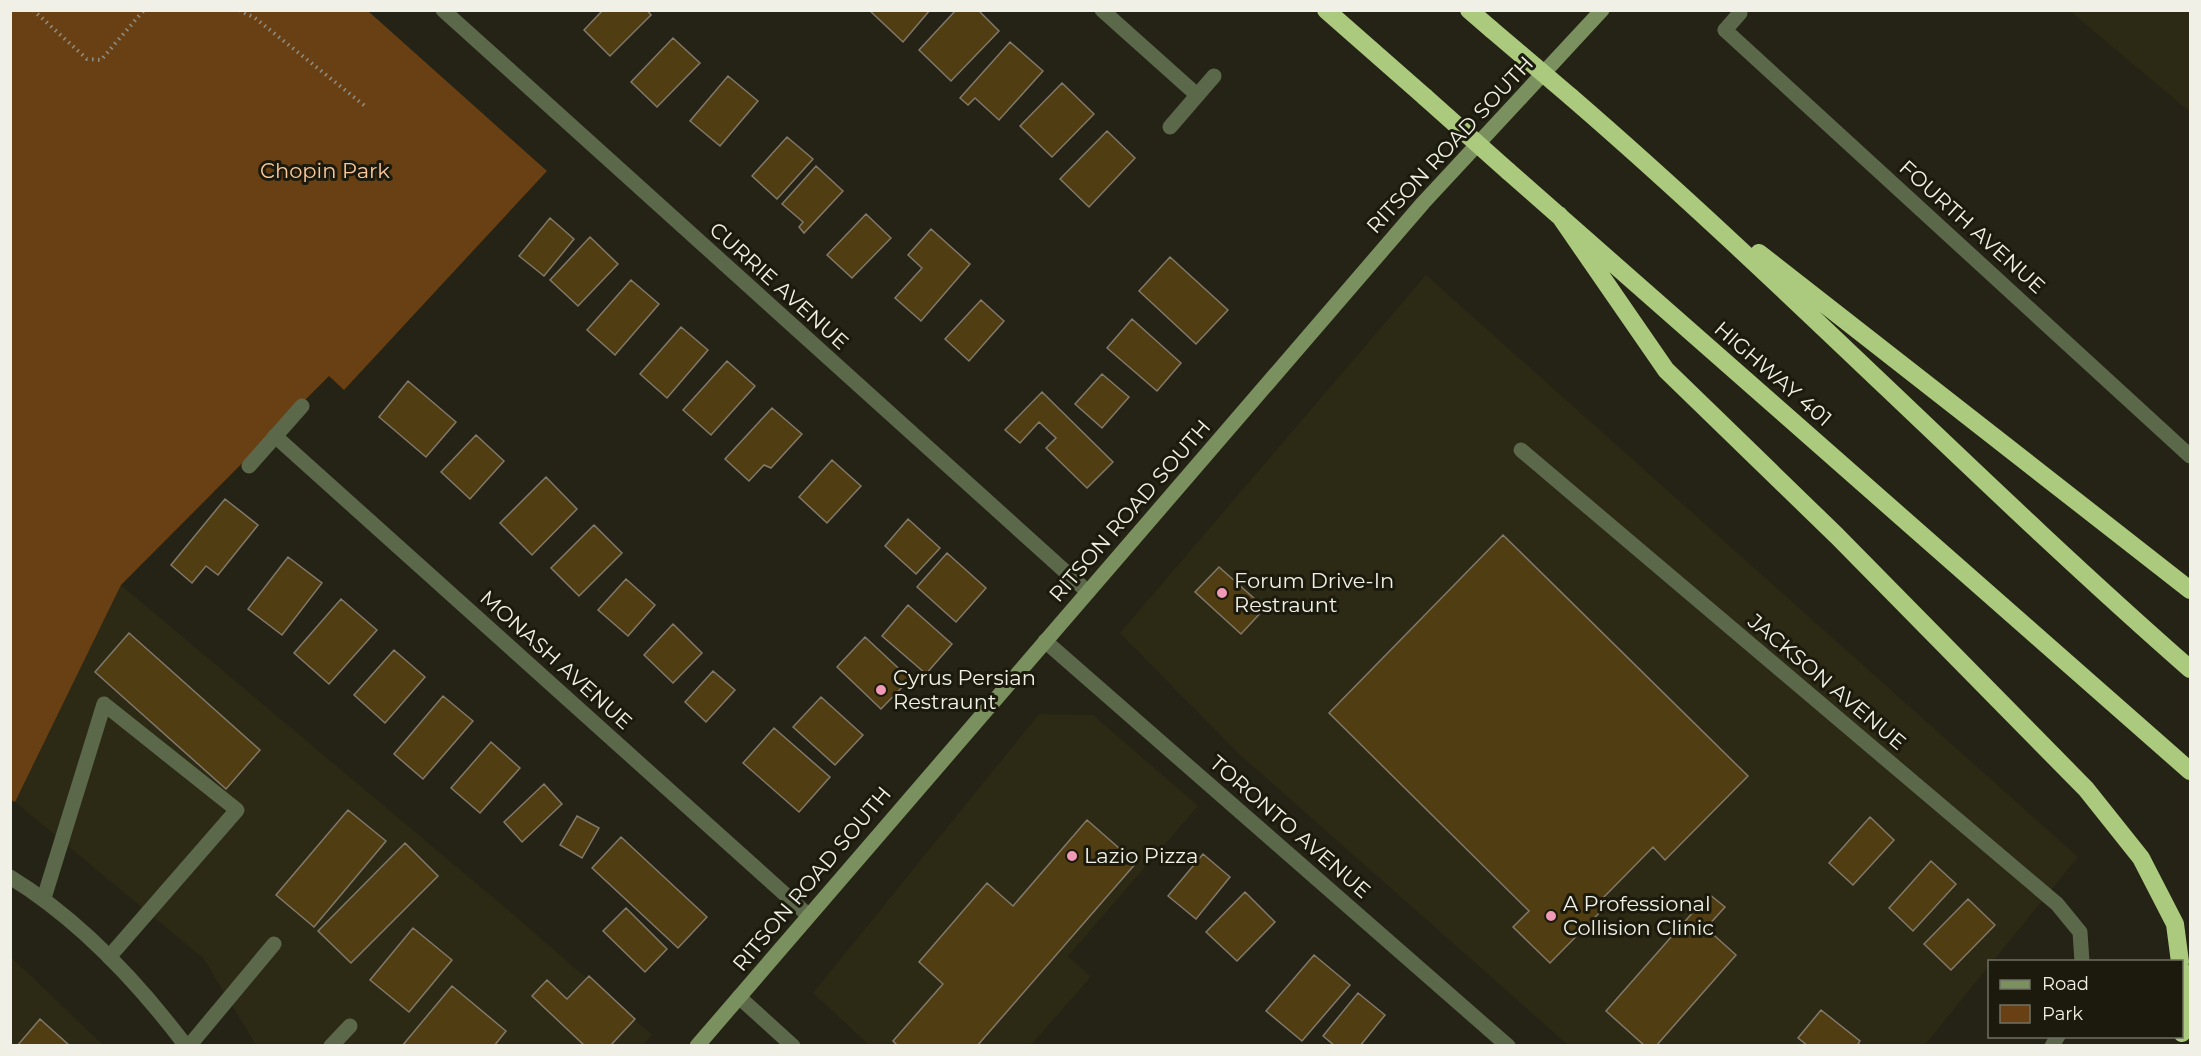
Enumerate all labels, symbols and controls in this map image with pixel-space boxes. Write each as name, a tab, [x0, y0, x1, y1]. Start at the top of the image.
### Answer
street label: RITSON ROAD SOUTH	[1361, 51, 1538, 238]
street label: FOURTH AVENUE	[1894, 155, 2050, 299]
park label: Chopin Park	[260, 158, 390, 183]
street label: CURRIE AVENUE	[705, 217, 854, 355]
street label: HIGHWAY 401	[1710, 316, 1837, 431]
street label: RITSON ROAD SOUTH	[1044, 415, 1215, 607]
place label: Forum Drive-In Restraunt	[1234, 568, 1394, 617]
street label: MONASH AVENUE	[475, 585, 637, 734]
marker: Forum Drive-In Restraunt	[1215, 586, 1229, 600]
street label: JACKSON AVENUE	[1743, 608, 1911, 755]
place label: Cyrus Persian Restraunt	[893, 665, 1036, 714]
marker: Cyrus Persian Restraunt	[874, 683, 888, 697]
street label: TORONTO AVENUE	[1205, 750, 1376, 903]
street label: RITSON ROAD SOUTH	[727, 781, 896, 976]
place label: Lazio Pizza	[1084, 843, 1198, 868]
marker: Lazio Pizza	[1065, 849, 1079, 863]
place label: A Professional Collision Clinic	[1563, 891, 1714, 940]
marker: A Professional Collision Clinic	[1544, 909, 1558, 923]
legend	[1988, 960, 2183, 1038]
text: Road	[2042, 973, 2089, 995]
text: Park	[2042, 1003, 2083, 1025]

